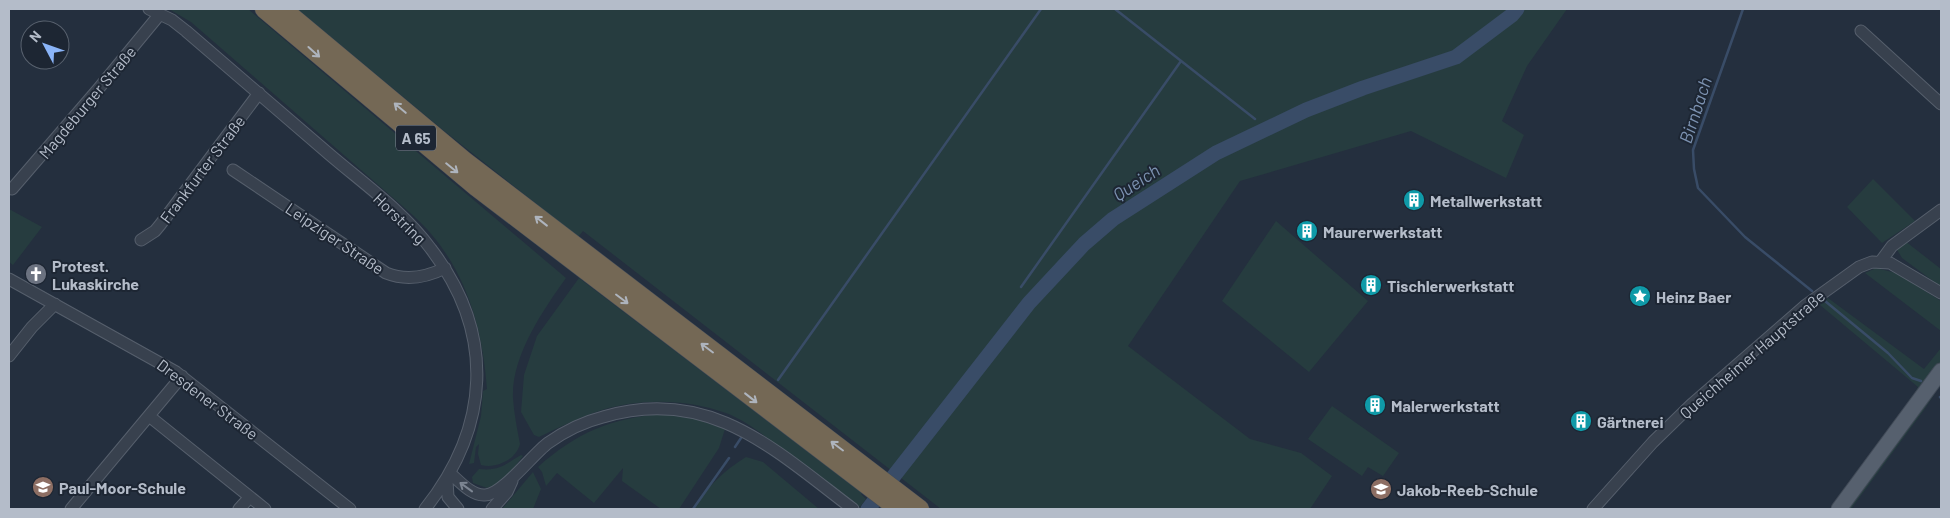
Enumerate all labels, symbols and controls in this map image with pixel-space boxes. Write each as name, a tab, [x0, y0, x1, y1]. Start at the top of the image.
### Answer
north arrow	[20, 20, 70, 70]
text: N	[25, 27, 44, 45]
street label: Magdeburger Straße	[34, 42, 140, 162]
one-way arrow	[308, 46, 321, 58]
water label: Birnbach	[1674, 74, 1716, 146]
one-way arrow	[394, 102, 407, 114]
street label: Frankfurter Straße	[155, 112, 249, 226]
road number: A 65	[396, 126, 436, 150]
water label: Queich	[1108, 159, 1164, 205]
one-way arrow	[445, 162, 458, 173]
street label: Horstring	[370, 188, 430, 248]
building icon: Metallwerkstatt	[1402, 188, 1426, 212]
place label: Metallwerkstatt	[1430, 191, 1542, 210]
street label: Leipziger Straße	[282, 198, 388, 278]
one-way arrow	[535, 215, 548, 226]
building icon: Maurerwerkstatt	[1295, 219, 1319, 243]
place label: Maurerwerkstatt	[1323, 222, 1442, 241]
place label: Protest. Lukaskirche	[52, 256, 139, 293]
church icon: Protest. Lukaskirche	[24, 262, 48, 286]
building icon: Tischlerwerkstatt	[1359, 273, 1383, 297]
place label: Tischlerwerkstatt	[1387, 276, 1514, 295]
place icon: Heinz Baer	[1628, 284, 1652, 308]
street label: Queichheimer Hauptstraße	[1676, 286, 1828, 422]
place label: Heinz Baer	[1656, 287, 1731, 306]
one-way arrow	[615, 294, 628, 305]
one-way arrow	[700, 343, 714, 353]
street label: Dresdener Straße	[154, 355, 262, 443]
one-way arrow	[744, 393, 758, 403]
building icon: Malerwerkstatt	[1363, 393, 1387, 417]
place label: Malerwerkstatt	[1391, 396, 1500, 415]
building icon: Gärtnerei	[1569, 409, 1593, 433]
place label: Gärtnerei	[1597, 412, 1664, 431]
one-way arrow	[831, 441, 844, 452]
school or university icon: Paul-Moor-Schule	[31, 475, 55, 499]
school or university icon: Jakob-Reeb-Schule	[1369, 477, 1393, 501]
place label: Paul-Moor-Schule	[59, 478, 186, 497]
place label: Jakob-Reeb-Schule	[1397, 480, 1538, 499]
one-way arrow	[460, 481, 473, 492]

